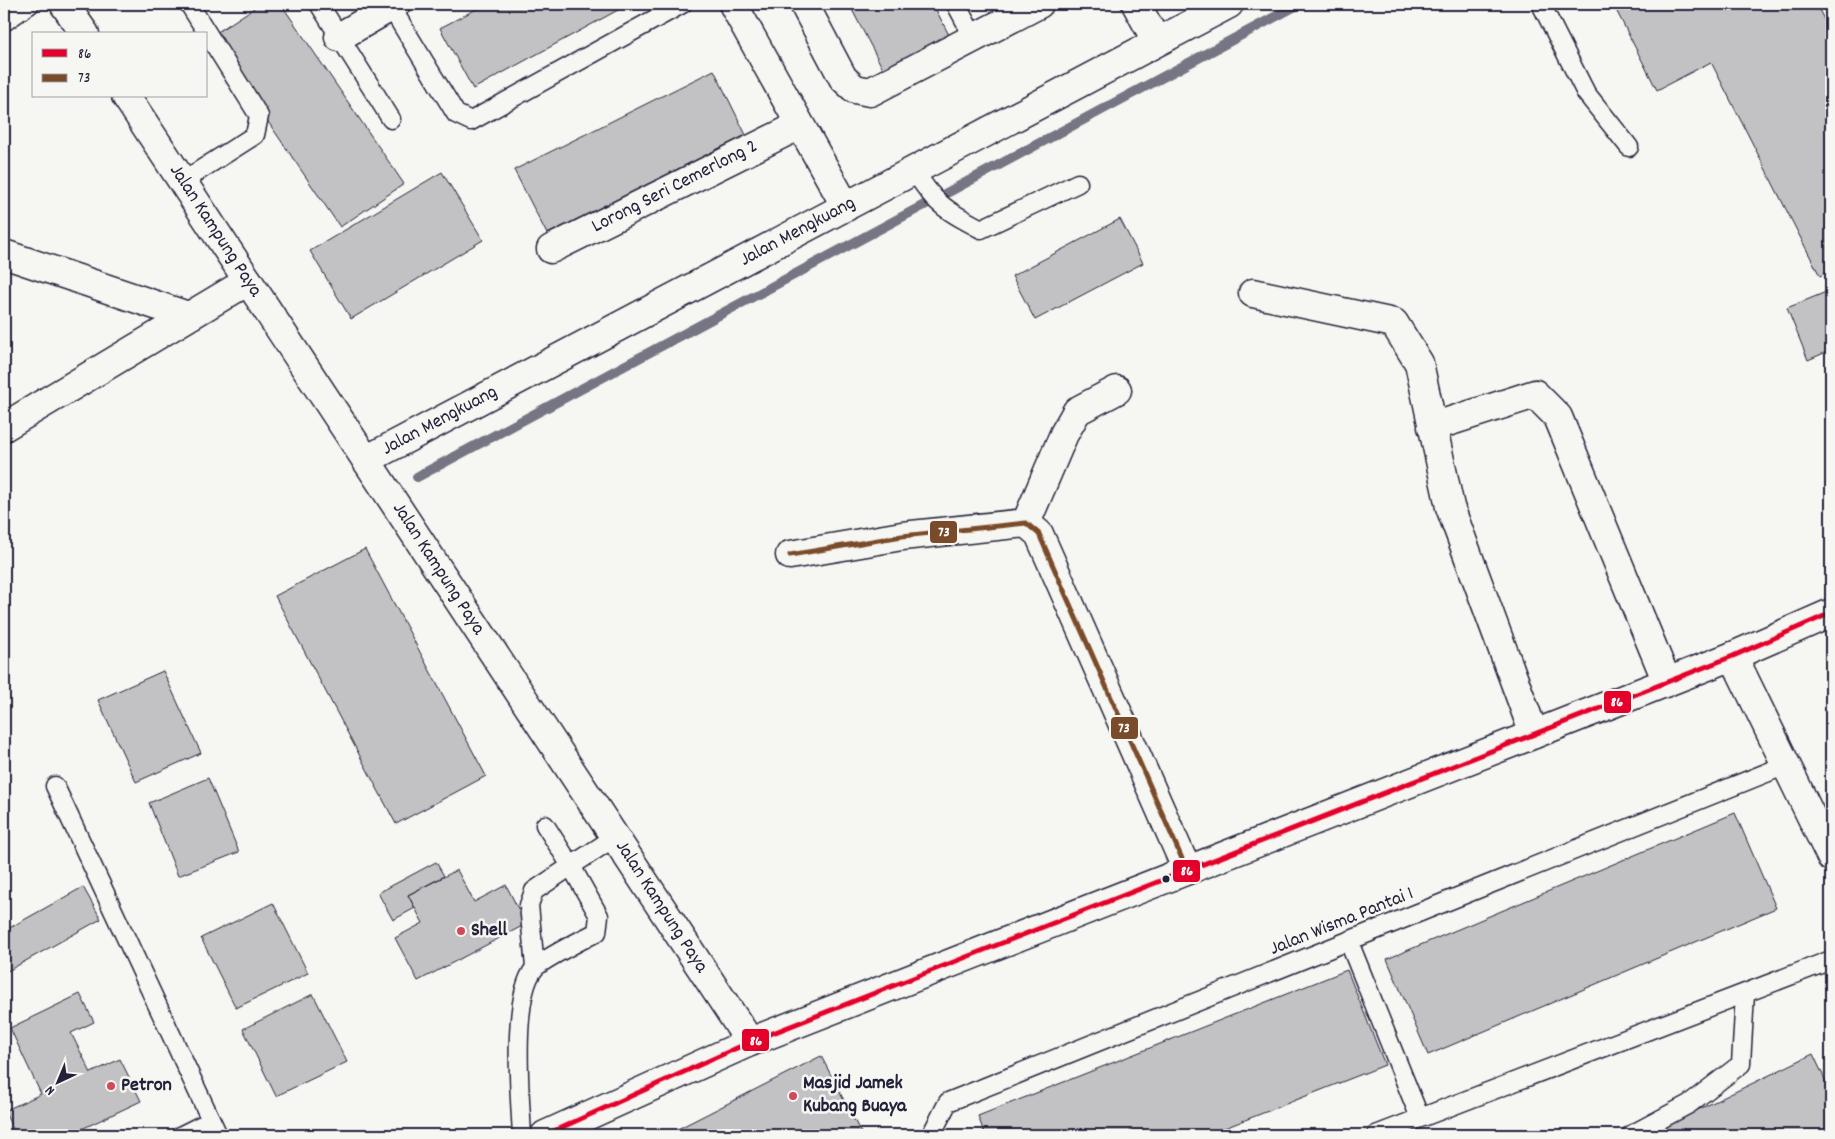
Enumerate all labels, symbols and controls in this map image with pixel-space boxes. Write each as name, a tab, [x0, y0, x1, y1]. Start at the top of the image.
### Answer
legend	[32, 32, 208, 98]
text: 86	[78, 44, 91, 66]
text: 73	[78, 68, 90, 90]
street label: Lorong Seri Cemerlong 2	[587, 133, 763, 241]
street label: Jalan Kampung Paya	[162, 159, 269, 303]
street label: Jalan Mengkuang	[735, 190, 861, 274]
street label: Jalan Mengkuang	[377, 379, 503, 463]
street label: Jalan Kampung Paya	[385, 497, 492, 641]
line badge: 73	[929, 520, 958, 544]
text: 73	[938, 523, 950, 543]
line badge: 86	[1603, 690, 1632, 714]
text: 86	[1611, 693, 1623, 713]
line badge: 73	[1110, 716, 1139, 740]
text: 73	[1118, 719, 1130, 739]
street label: Jalan Kampung Paya	[608, 835, 715, 979]
line badge: 86	[1172, 859, 1201, 883]
text: 86	[1181, 862, 1193, 882]
unlabelled marker	[1161, 874, 1171, 884]
street label: Jalan Wisma Pantai 1	[1266, 880, 1418, 964]
place label: Shell	[471, 917, 508, 945]
marker: Shell	[455, 925, 467, 937]
line badge: 86	[741, 1028, 770, 1052]
text: 86	[750, 1032, 762, 1052]
north arrow	[32, 1056, 82, 1106]
place label: Masjid Jamek Kubang Buaya	[803, 1070, 907, 1121]
place label: Petron	[121, 1072, 172, 1100]
text: N	[41, 1080, 60, 1100]
marker: Petron	[105, 1080, 117, 1092]
marker: Masjid Jamek Kubang Buaya	[787, 1090, 799, 1102]

